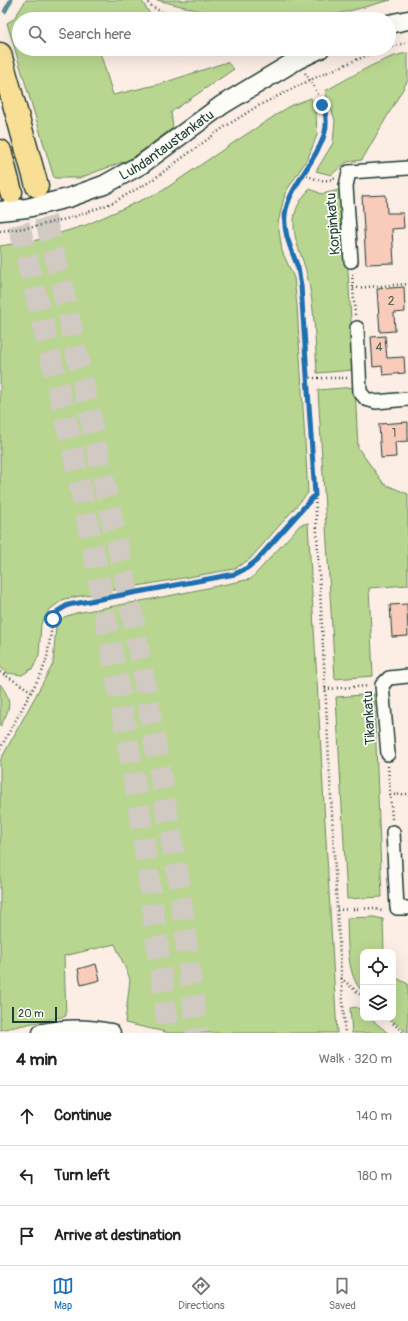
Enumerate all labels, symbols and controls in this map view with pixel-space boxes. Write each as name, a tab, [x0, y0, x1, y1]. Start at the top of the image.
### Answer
search box	[12, 12, 396, 56]
icon: search	[26, 23, 48, 45]
text: Search here	[58, 25, 131, 44]
route end	[313, 96, 331, 114]
street label: Luhdantaustankatu	[116, 106, 217, 184]
street label: Korpinkatu	[322, 192, 344, 256]
house number: 2	[388, 294, 395, 309]
house number: 4	[376, 340, 383, 355]
house number: 1	[392, 426, 396, 441]
route start	[44, 610, 62, 628]
street label: Tikankatu	[359, 690, 379, 746]
map controls	[360, 949, 396, 1021]
button: locate	[360, 949, 396, 985]
button: layers	[360, 985, 396, 1021]
scale bar	[12, 1005, 57, 1024]
text: 20 m	[18, 1007, 44, 1020]
text: 4 min	[16, 1049, 57, 1070]
text: Walk · 320 m	[319, 1051, 392, 1067]
icon: ahead	[16, 1105, 38, 1127]
text: Continue	[54, 1106, 112, 1125]
text: 140 m	[356, 1108, 392, 1124]
icon: left	[16, 1165, 38, 1187]
text: Turn left	[54, 1166, 110, 1185]
text: 180 m	[357, 1168, 392, 1184]
icon: arrive	[16, 1225, 38, 1247]
text: Arrive at destination	[54, 1226, 181, 1245]
tab: Map	[52, 1275, 74, 1312]
tab: Directions	[178, 1275, 225, 1312]
tab: Saved	[329, 1275, 356, 1312]

